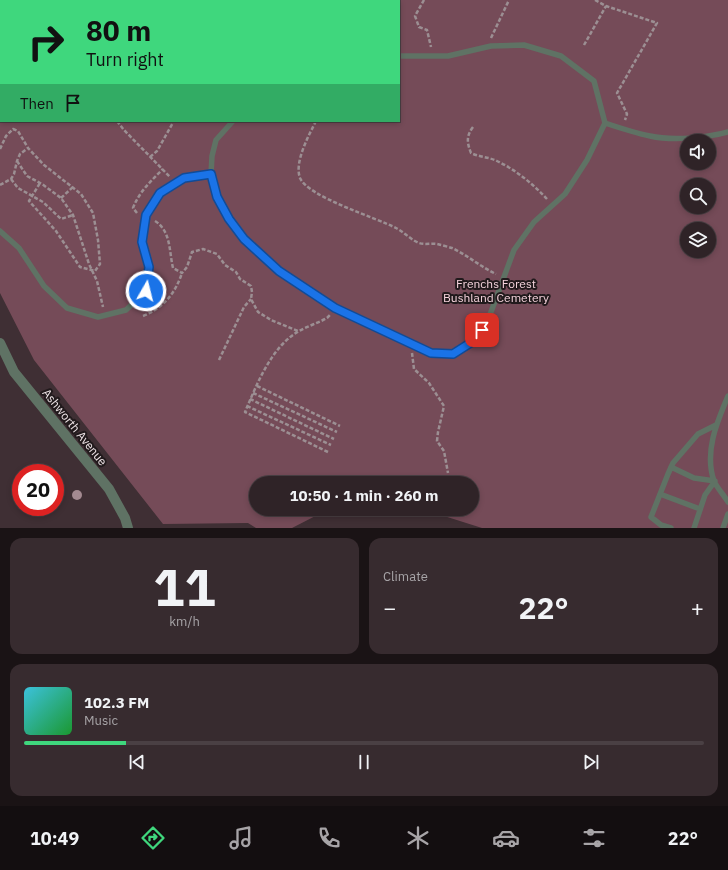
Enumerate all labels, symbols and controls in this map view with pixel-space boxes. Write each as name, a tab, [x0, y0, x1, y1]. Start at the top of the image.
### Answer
text: 80 m	[86, 12, 151, 49]
icon: right	[20, 16, 72, 68]
text: Turn right	[86, 48, 164, 71]
icon: arrive	[62, 92, 84, 114]
text: Then	[20, 94, 54, 113]
map controls	[680, 134, 716, 258]
button: sound	[680, 134, 716, 170]
button: search	[680, 178, 716, 214]
button: layers	[680, 222, 716, 258]
position arrow	[125, 270, 167, 312]
park label: Frenchs Forest Bushland Cemetery	[443, 276, 549, 305]
pin	[465, 313, 499, 347]
icon: arrive	[471, 319, 493, 341]
street label: Ashworth Avenue	[39, 386, 111, 469]
speed limit sign: 20	[12, 464, 64, 516]
text: 10:50 · 1 min · 260 m	[290, 486, 438, 505]
text: 11	[153, 553, 216, 620]
text: Climate	[383, 568, 428, 585]
text: 22°	[518, 588, 569, 627]
text: −	[383, 593, 396, 622]
text: +	[691, 593, 704, 622]
text: km/h	[169, 613, 200, 630]
text: 102.3 FM	[84, 693, 149, 712]
text: Music	[84, 712, 118, 729]
icon: previous	[126, 751, 148, 773]
icon: pause	[353, 751, 375, 773]
icon: next	[580, 751, 602, 773]
icon: directions	[139, 824, 167, 852]
icon: music	[227, 824, 255, 852]
icon: phone	[315, 824, 343, 852]
icon: climate	[404, 824, 432, 852]
icon: car	[492, 824, 520, 852]
icon: filters	[580, 824, 608, 852]
text: 10:49	[30, 827, 79, 850]
text: 22°	[668, 827, 698, 850]

